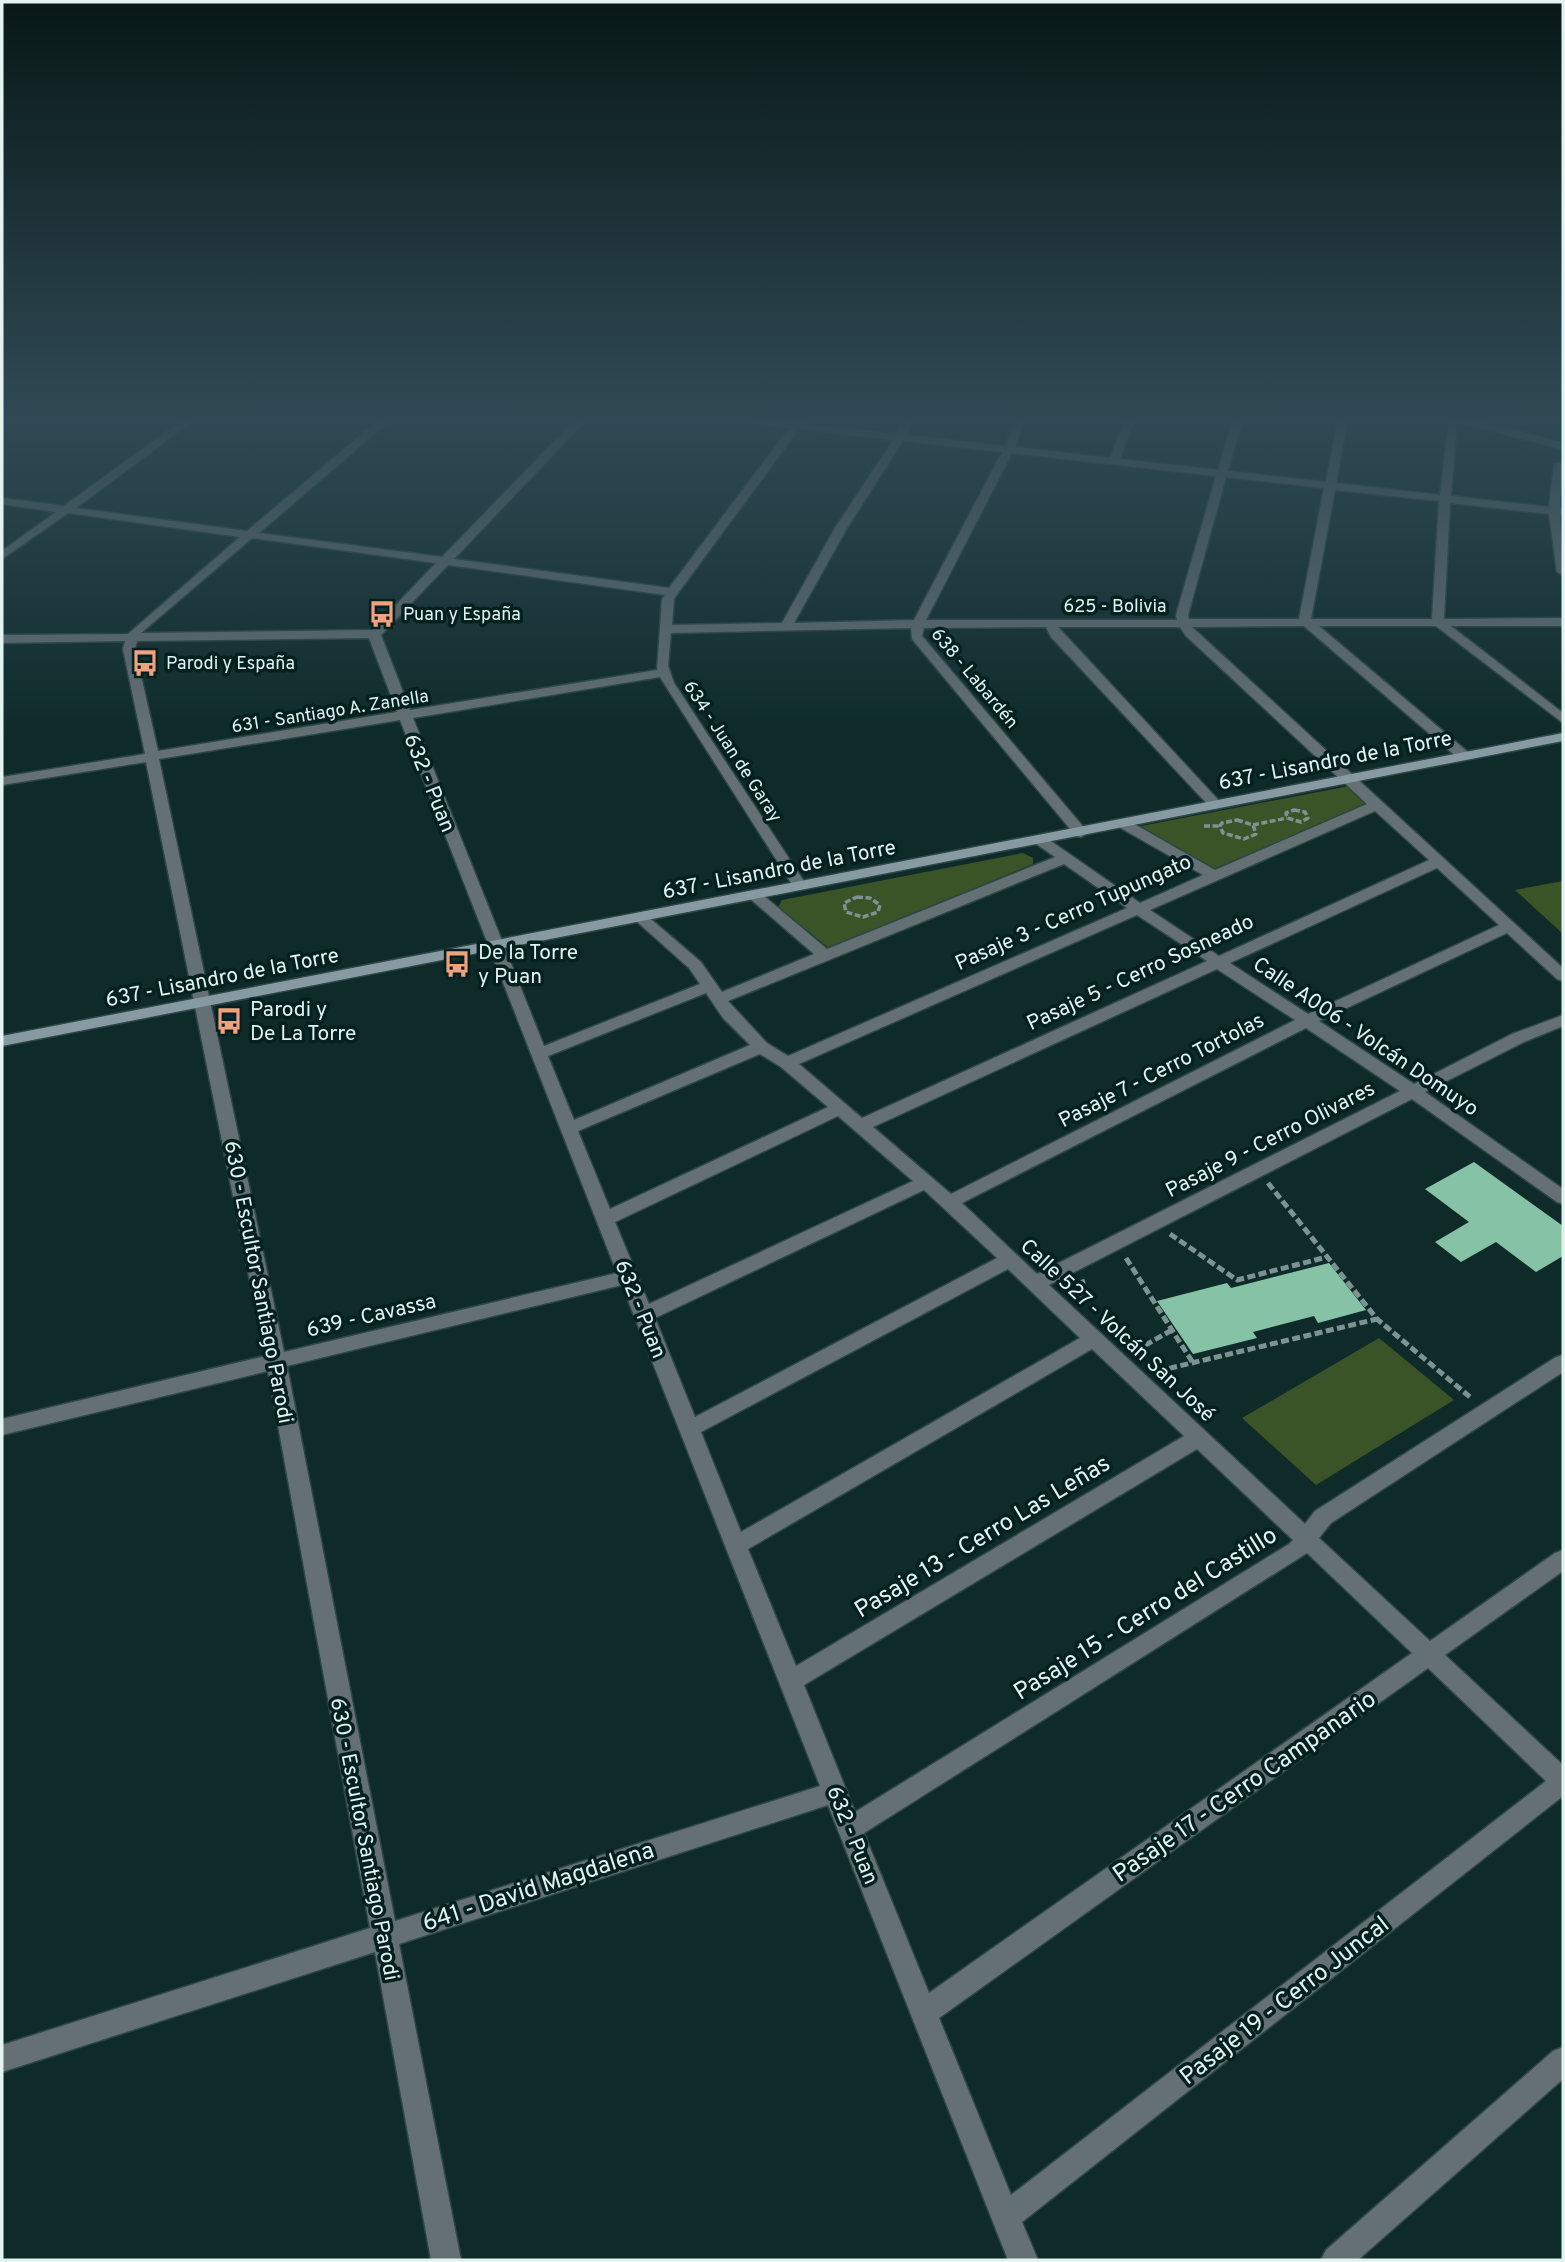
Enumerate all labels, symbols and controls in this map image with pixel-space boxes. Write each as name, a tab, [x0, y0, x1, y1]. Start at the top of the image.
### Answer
street label: 625 - Bolivia	[1063, 596, 1167, 619]
bus stop icon: Puan y España	[367, 599, 397, 629]
place label: Puan y España	[403, 604, 521, 627]
street label: 638 - Labardén	[925, 624, 1023, 734]
bus stop icon: Parodi y España	[130, 648, 160, 678]
place label: Parodi y España	[166, 653, 295, 676]
street label: 634 - Juan de Garay	[677, 677, 786, 827]
street label: 631 - Santiago A. Zanella	[230, 686, 431, 739]
street label: 637 - Lisandro de la Torre	[1216, 726, 1454, 797]
street label: 632 - Puan	[397, 730, 461, 837]
street label: 637 - Lisandro de la Torre	[660, 835, 898, 906]
street label: Pasaje 3 - Cerro Tupungato	[951, 849, 1196, 978]
street label: Pasaje 5 - Cerro Sosneado	[1023, 909, 1258, 1038]
place label: De la Torre y Puan	[478, 940, 578, 991]
street label: 637 - Lisandro de la Torre	[103, 943, 341, 1014]
bus stop icon: De la Torre y Puan	[442, 949, 472, 979]
street label: Calle A006 - Volcán Domuyo	[1247, 951, 1483, 1123]
place label: Parodi y De La Torre	[250, 997, 356, 1048]
bus stop icon: Parodi y De La Torre	[214, 1006, 244, 1036]
street label: Pasaje 7 - Cerro Tortolas	[1054, 1008, 1269, 1135]
street label: Pasaje 9 - Cerro Olivares	[1161, 1076, 1380, 1205]
street label: 630 - Escultor Santiago Parodi	[217, 1139, 298, 1426]
street label: Calle 527 - Volcán San José	[1014, 1234, 1220, 1429]
street label: 632 - Puan	[608, 1256, 672, 1363]
street label: 639 - Cavassa	[304, 1288, 439, 1344]
street label: Pasaje 13 - Cerro Las Leñas	[850, 1449, 1116, 1626]
street label: Pasaje 15 - Cerro del Castillo	[1009, 1521, 1283, 1708]
street label: Pasaje 17 - Cerro Campanario	[1108, 1685, 1383, 1890]
street label: 630 - Escultor Santiago Parodi	[323, 1696, 404, 1983]
street label: 632 - Puan	[820, 1782, 884, 1889]
street label: 641 - David Magdalena	[419, 1836, 658, 1940]
street label: Pasaje 19 - Cerro Juncal	[1175, 1910, 1396, 2093]

